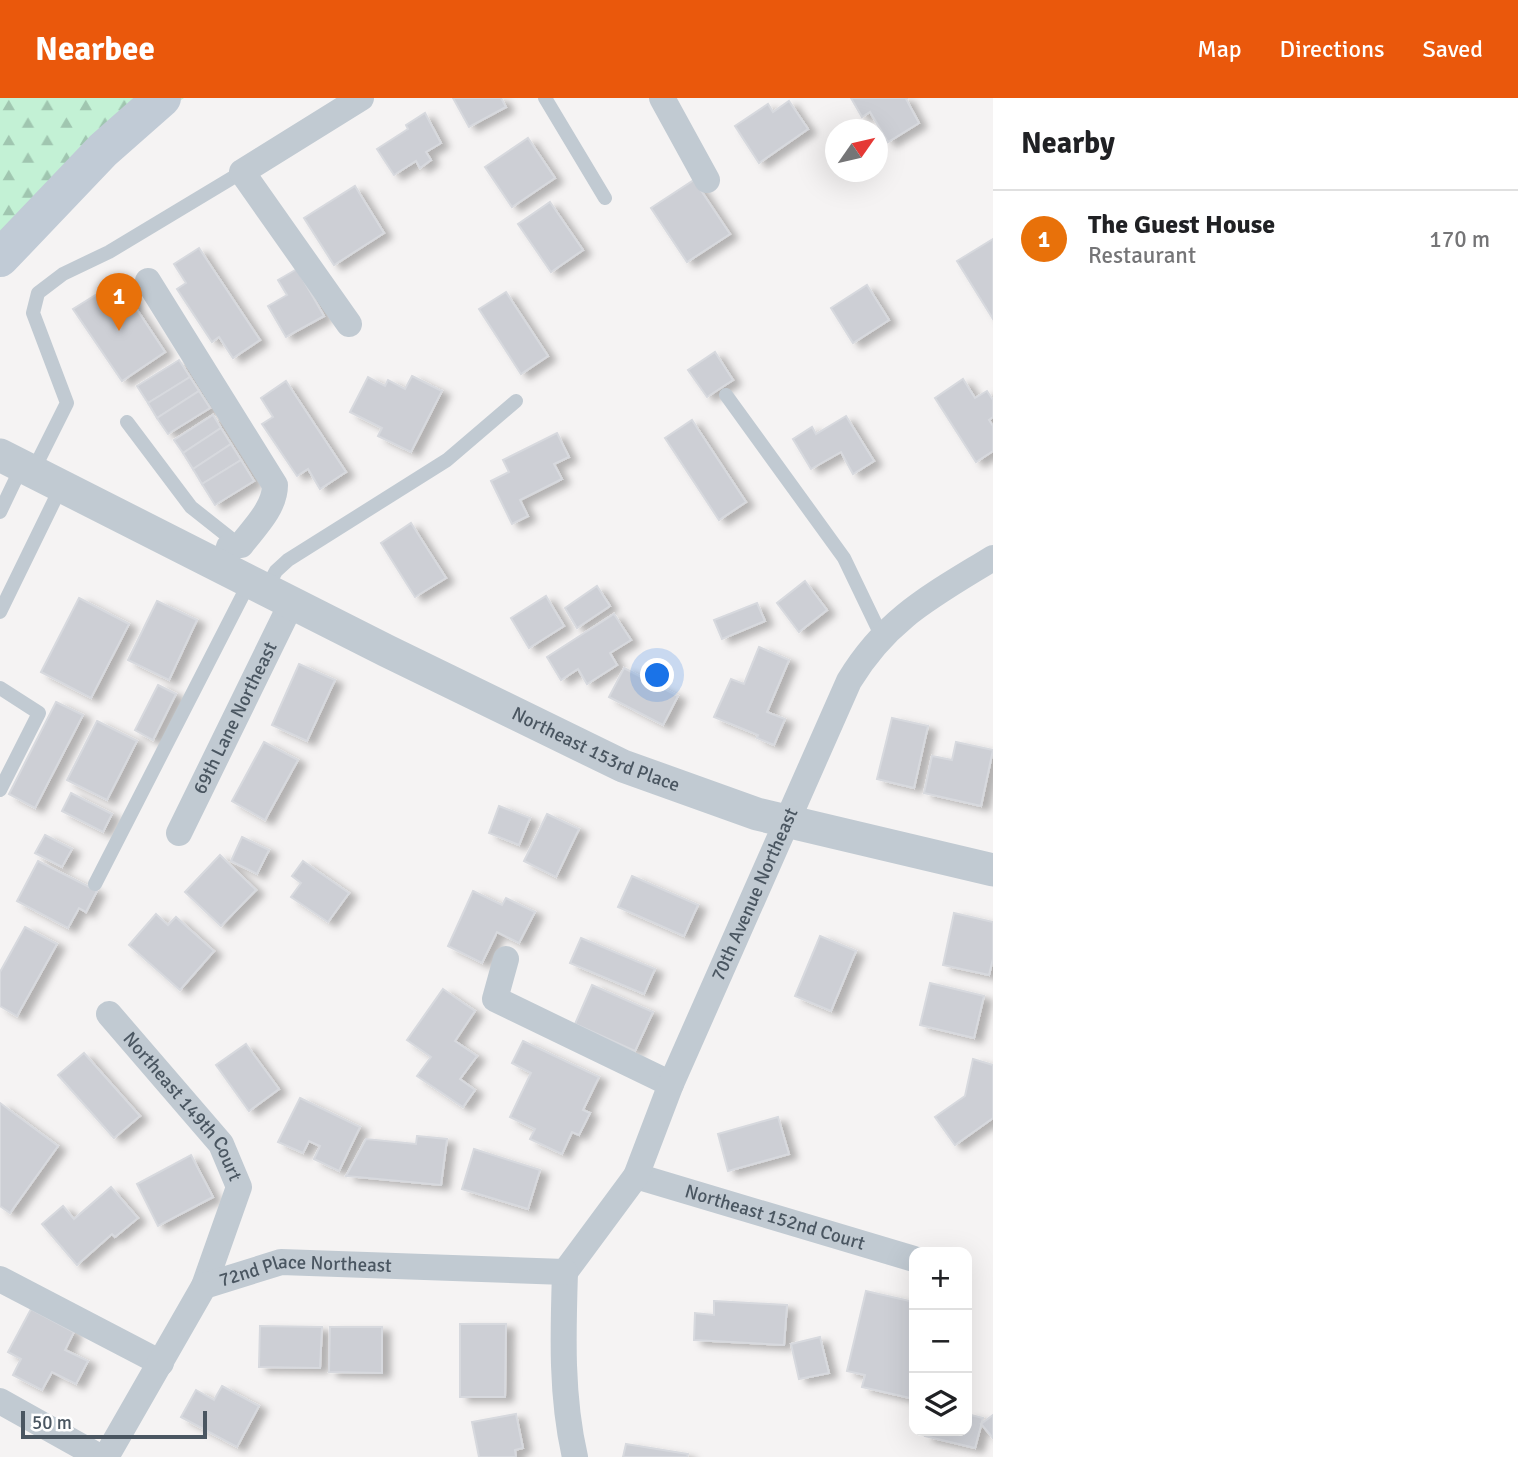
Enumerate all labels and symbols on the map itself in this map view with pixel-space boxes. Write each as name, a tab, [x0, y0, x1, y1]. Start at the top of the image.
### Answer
north arrow	[825, 119, 888, 182]
pin: 1	[96, 273, 142, 331]
street label: 69th Lane Northeast	[188, 638, 283, 798]
your location	[640, 658, 674, 692]
street label: Northeast 153rd Place	[508, 702, 683, 797]
street label: 70th Avenue Northeast	[706, 804, 804, 985]
street label: Northeast 149th Court	[118, 1027, 247, 1185]
street label: Northeast 152nd Court	[682, 1179, 868, 1256]
street label: 72nd Place Northeast	[216, 1250, 392, 1293]
scale bar	[21, 1408, 206, 1440]

